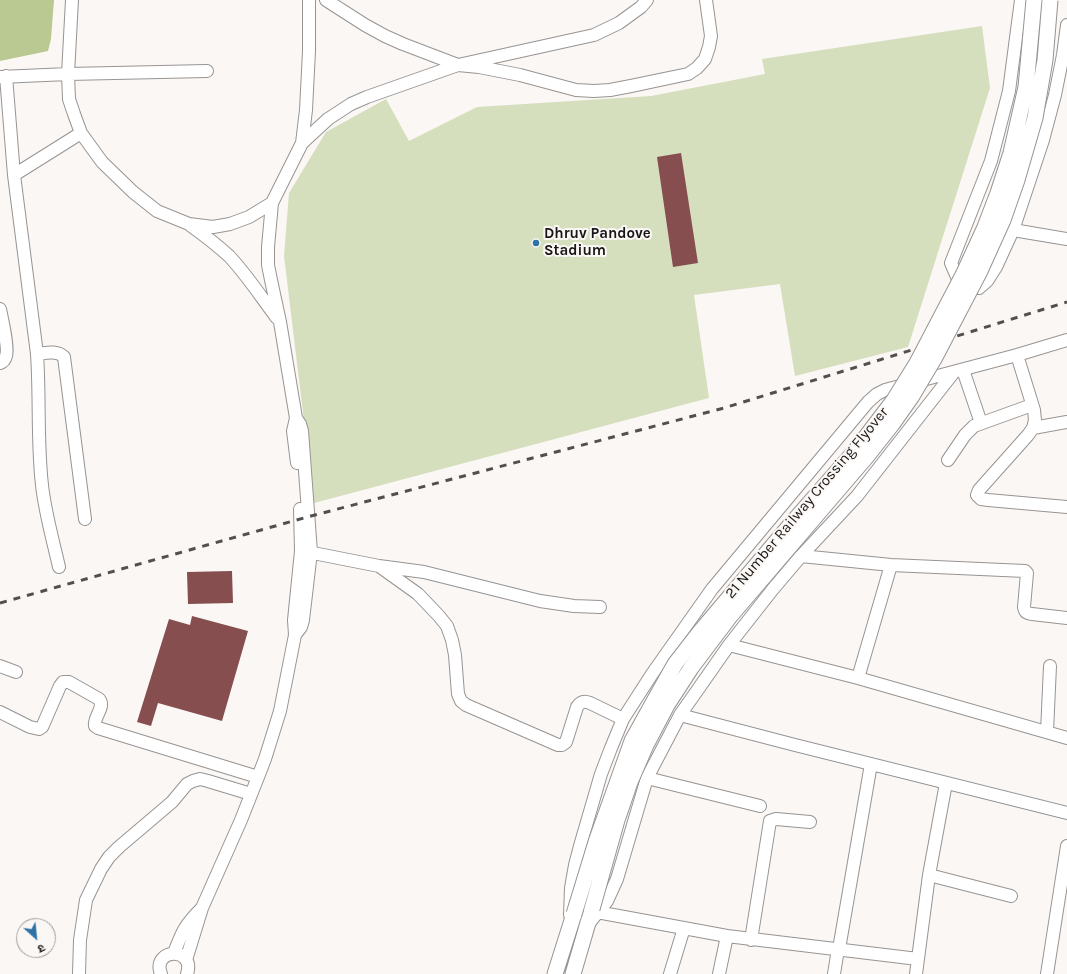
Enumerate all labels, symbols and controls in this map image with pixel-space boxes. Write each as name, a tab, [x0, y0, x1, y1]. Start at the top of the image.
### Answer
place label: Dhruv Pandove Stadium	[544, 225, 651, 260]
marker: Dhruv Pandove Stadium	[531, 238, 541, 248]
street label: 21 Number Railway Crossing Flyover	[722, 404, 892, 602]
north arrow	[16, 918, 56, 958]
text: उ	[35, 941, 47, 955]

